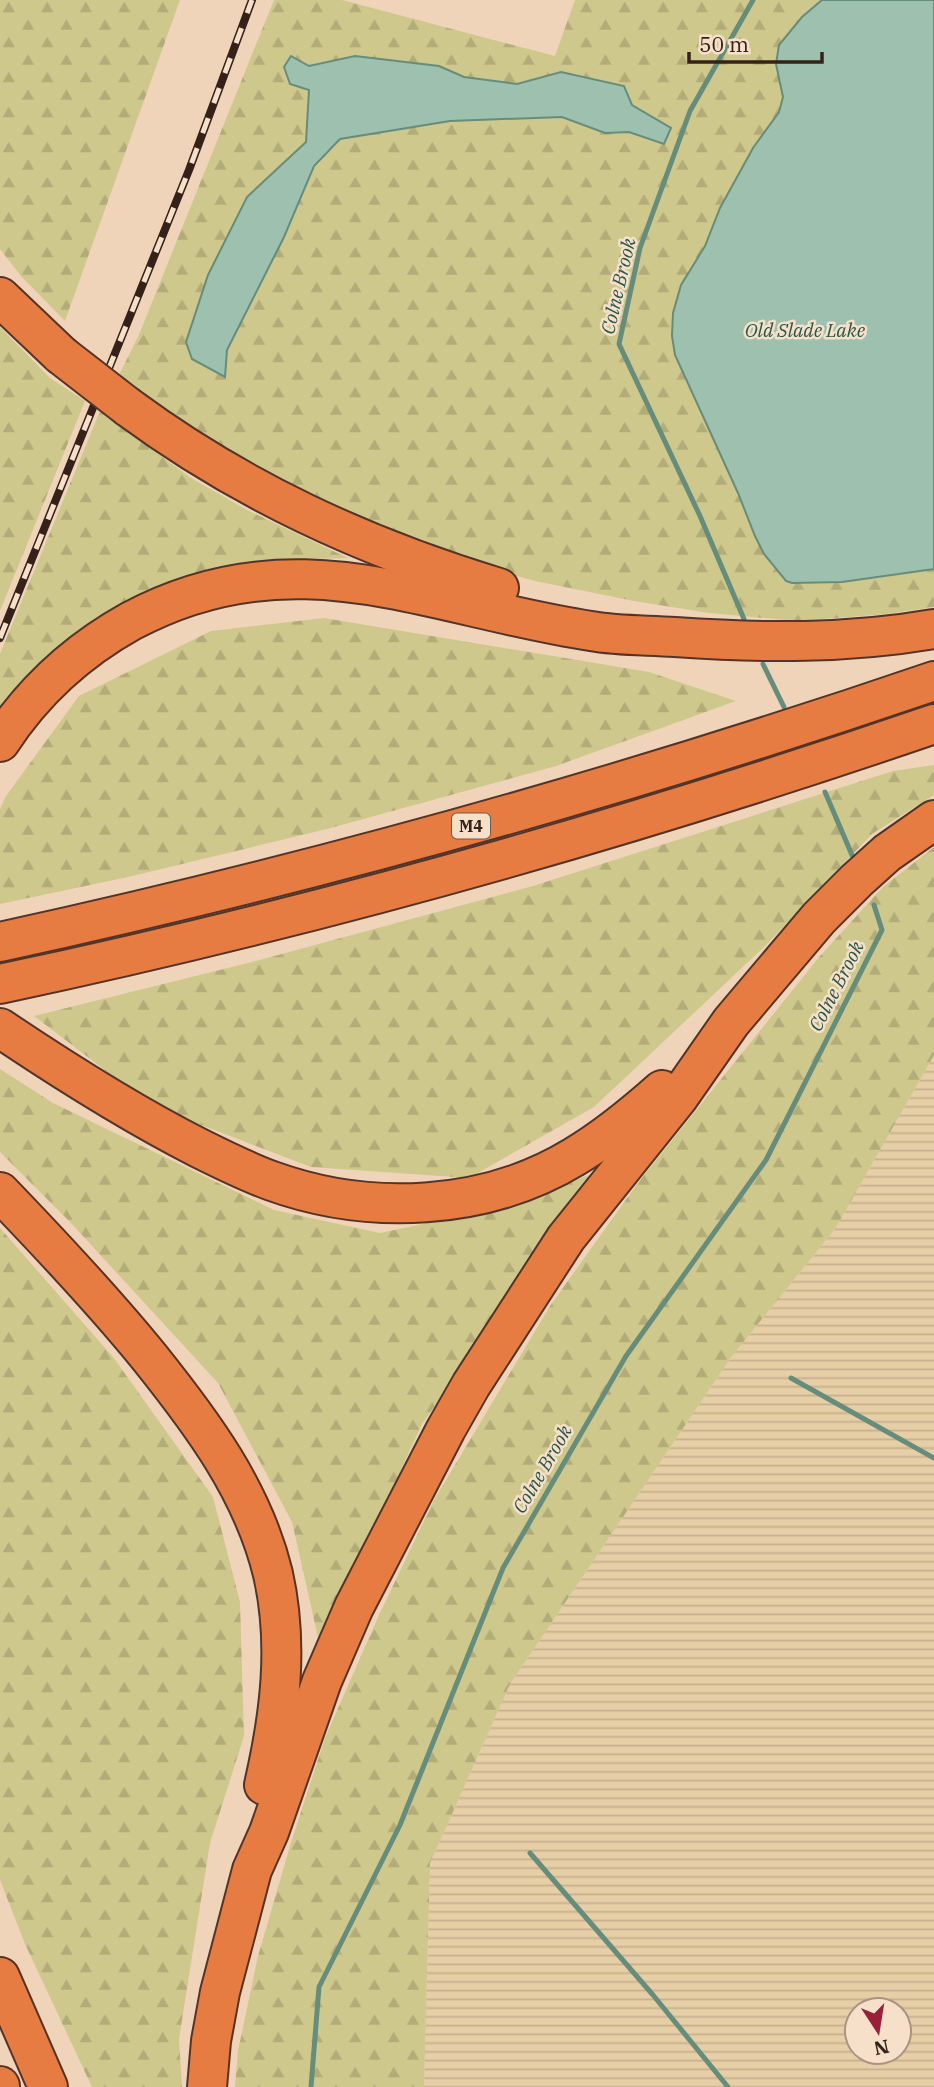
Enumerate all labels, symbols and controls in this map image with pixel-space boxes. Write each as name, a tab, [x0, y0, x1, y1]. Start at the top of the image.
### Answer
scale bar	[689, 21, 822, 65]
text: 50 m	[699, 30, 749, 58]
water label: Colne Brook	[595, 235, 641, 336]
water label: Old Slade Lake	[745, 318, 866, 342]
road number: M4	[452, 814, 490, 838]
water label: Colne Brook	[803, 936, 869, 1035]
water label: Colne Brook	[507, 1420, 577, 1517]
north arrow	[843, 1996, 913, 2066]
text: N	[872, 2034, 891, 2061]

